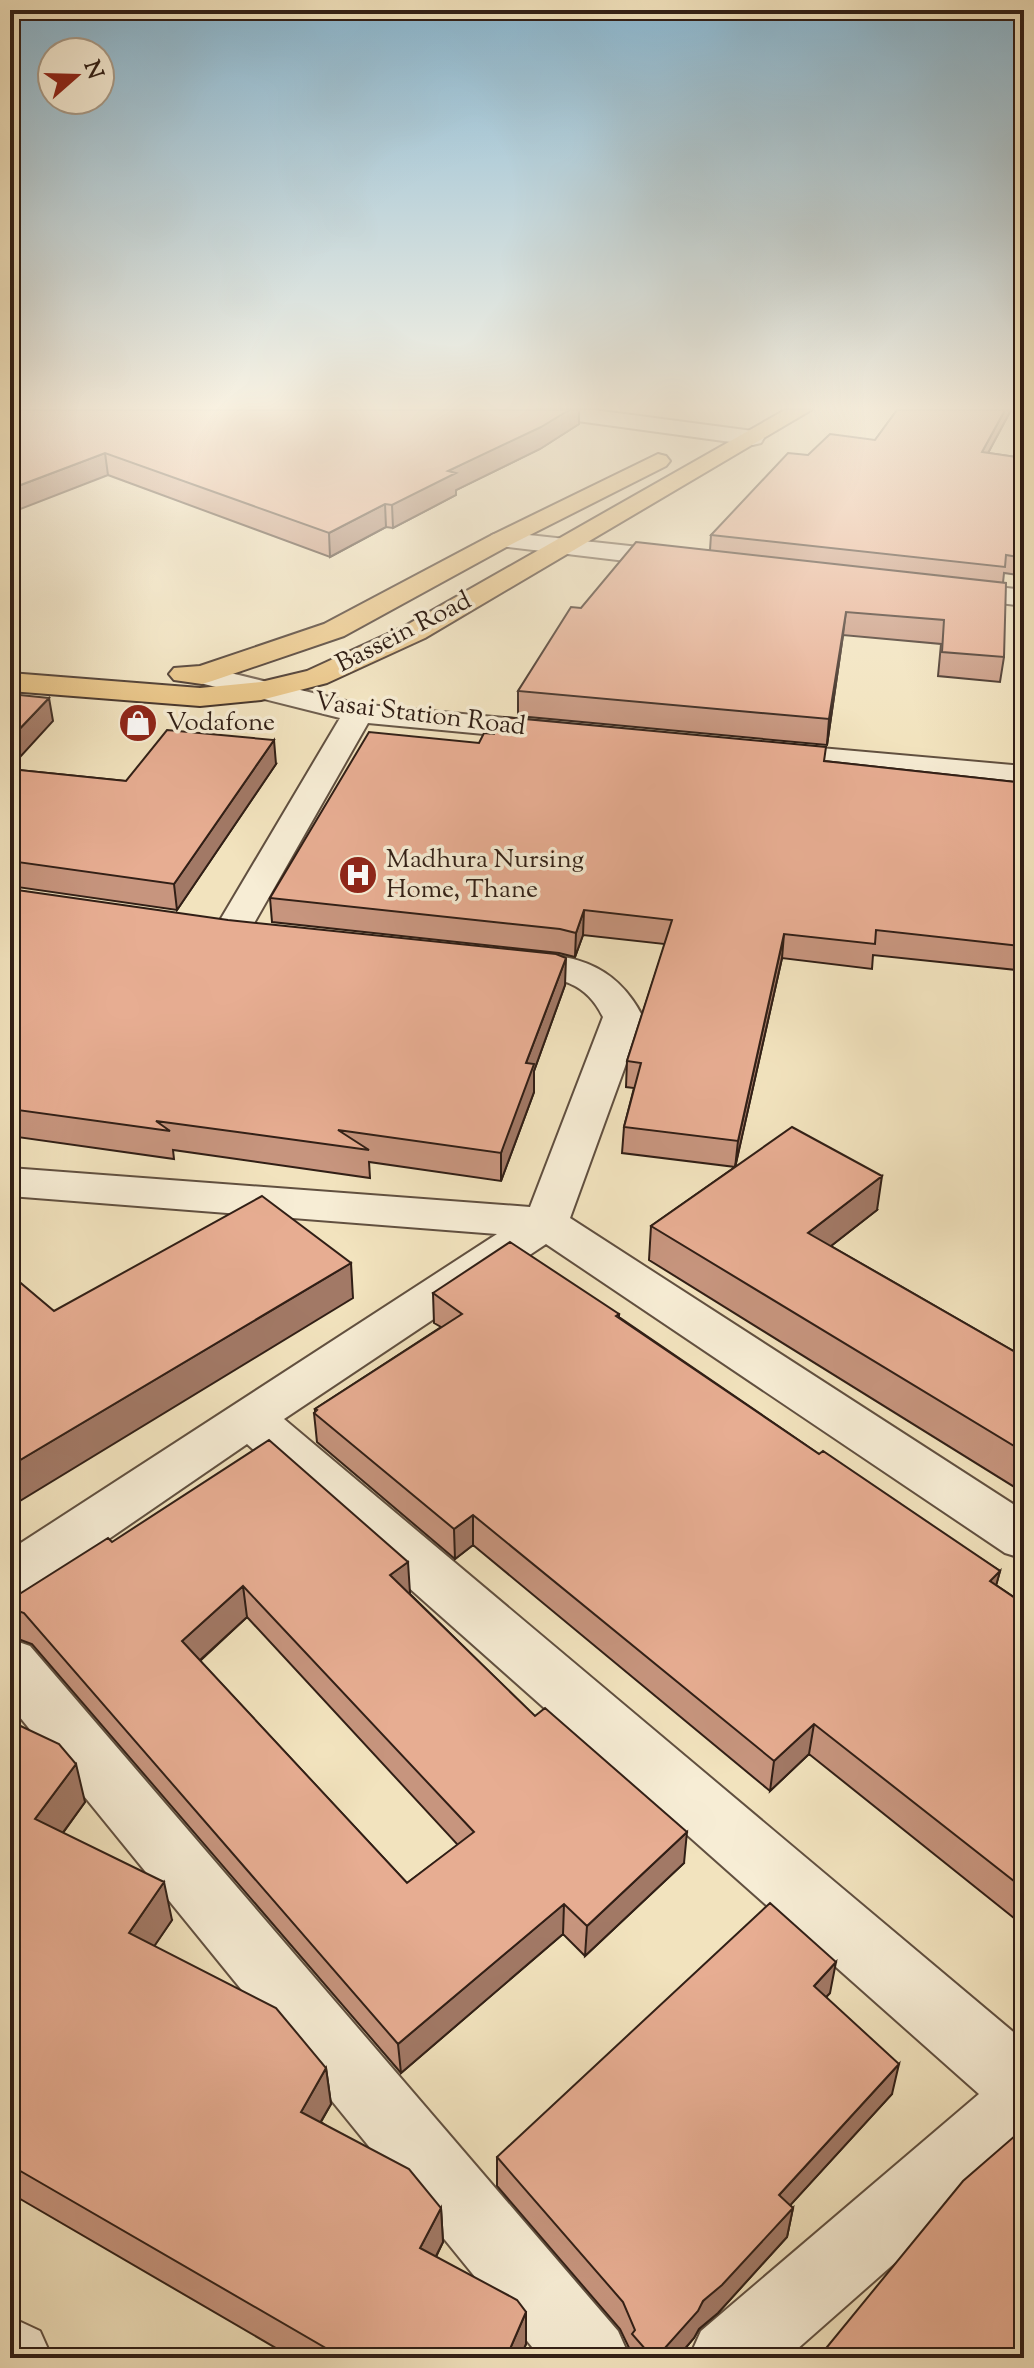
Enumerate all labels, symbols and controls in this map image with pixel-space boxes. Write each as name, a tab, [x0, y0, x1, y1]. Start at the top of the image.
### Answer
north arrow	[36, 36, 116, 116]
text: N	[74, 56, 110, 84]
street label: Bassein Road	[330, 583, 478, 683]
street label: Vasai Station Road	[312, 684, 528, 746]
shop icon: Vodafone	[117, 702, 159, 744]
place label: Vodafone	[166, 705, 275, 742]
place label: Madhura Nursing Home, Thane	[386, 842, 584, 909]
hospital icon: Madhura Nursing Home, Thane	[337, 854, 379, 896]

